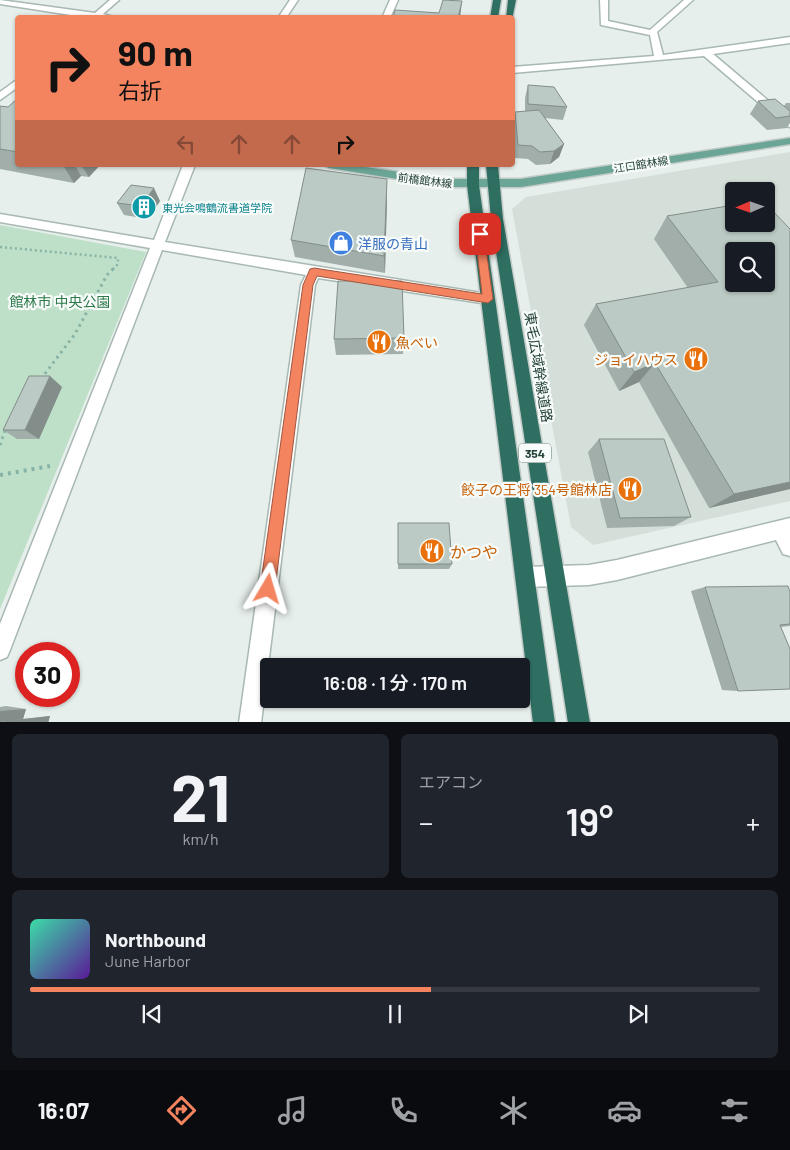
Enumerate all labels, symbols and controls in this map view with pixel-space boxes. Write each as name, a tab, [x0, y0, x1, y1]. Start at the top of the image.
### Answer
text: 90 m	[118, 31, 193, 73]
icon: right	[35, 35, 100, 100]
text: 右折	[118, 77, 162, 103]
icon: left	[172, 130, 200, 158]
icon: ahead	[225, 130, 253, 158]
icon: ahead	[278, 130, 306, 158]
icon: right	[331, 130, 359, 158]
street label: 江口館林線	[613, 153, 669, 175]
street label: 前橋館林線	[397, 170, 453, 190]
north arrow	[725, 182, 775, 232]
map controls	[725, 182, 775, 292]
building icon: 東光会鳴鶴流書道学院	[131, 194, 157, 220]
place label: 東光会鳴鶴流書道学院	[162, 201, 272, 214]
pin	[459, 213, 501, 255]
icon: arrive	[466, 220, 494, 248]
shop icon: 洋服の青山	[328, 230, 354, 256]
place label: 洋服の青山	[358, 235, 428, 252]
button: search	[725, 242, 775, 292]
park label: 館林市 中央公園	[10, 293, 110, 310]
street label: 東毛広域幹線道路	[522, 310, 556, 424]
restaurant icon: 魚べい	[366, 329, 392, 355]
place label: 魚べい	[396, 334, 438, 351]
restaurant icon: ジョイハウス	[683, 346, 709, 372]
place label: ジョイハウス	[594, 351, 678, 368]
road number: 354	[519, 443, 551, 462]
restaurant icon: 餃子の王将 354号館林店	[617, 476, 643, 502]
place label: 餃子の王将 354号館林店	[461, 481, 612, 498]
restaurant icon: かつや	[419, 538, 445, 564]
place label: かつや	[450, 542, 498, 561]
position arrow	[241, 562, 293, 614]
speed limit sign: 30	[15, 642, 80, 707]
text: 16:08 · 1 分 · 170 m	[323, 671, 467, 694]
text: 21	[171, 757, 230, 835]
text: エアコン	[419, 772, 483, 791]
text: 19°	[566, 798, 613, 844]
text: −	[419, 805, 433, 839]
text: +	[746, 805, 760, 839]
text: km/h	[182, 829, 219, 848]
text: Northbound	[105, 928, 206, 951]
text: June Harbor	[105, 951, 191, 970]
icon: previous	[138, 1000, 166, 1028]
icon: pause	[381, 1000, 409, 1028]
icon: next	[624, 1000, 652, 1028]
icon: directions	[164, 1093, 199, 1128]
icon: music	[275, 1093, 310, 1128]
icon: phone	[386, 1093, 421, 1128]
icon: climate	[496, 1093, 531, 1128]
icon: car	[607, 1093, 642, 1128]
icon: filters	[717, 1093, 752, 1128]
text: 16:07	[38, 1097, 89, 1123]

